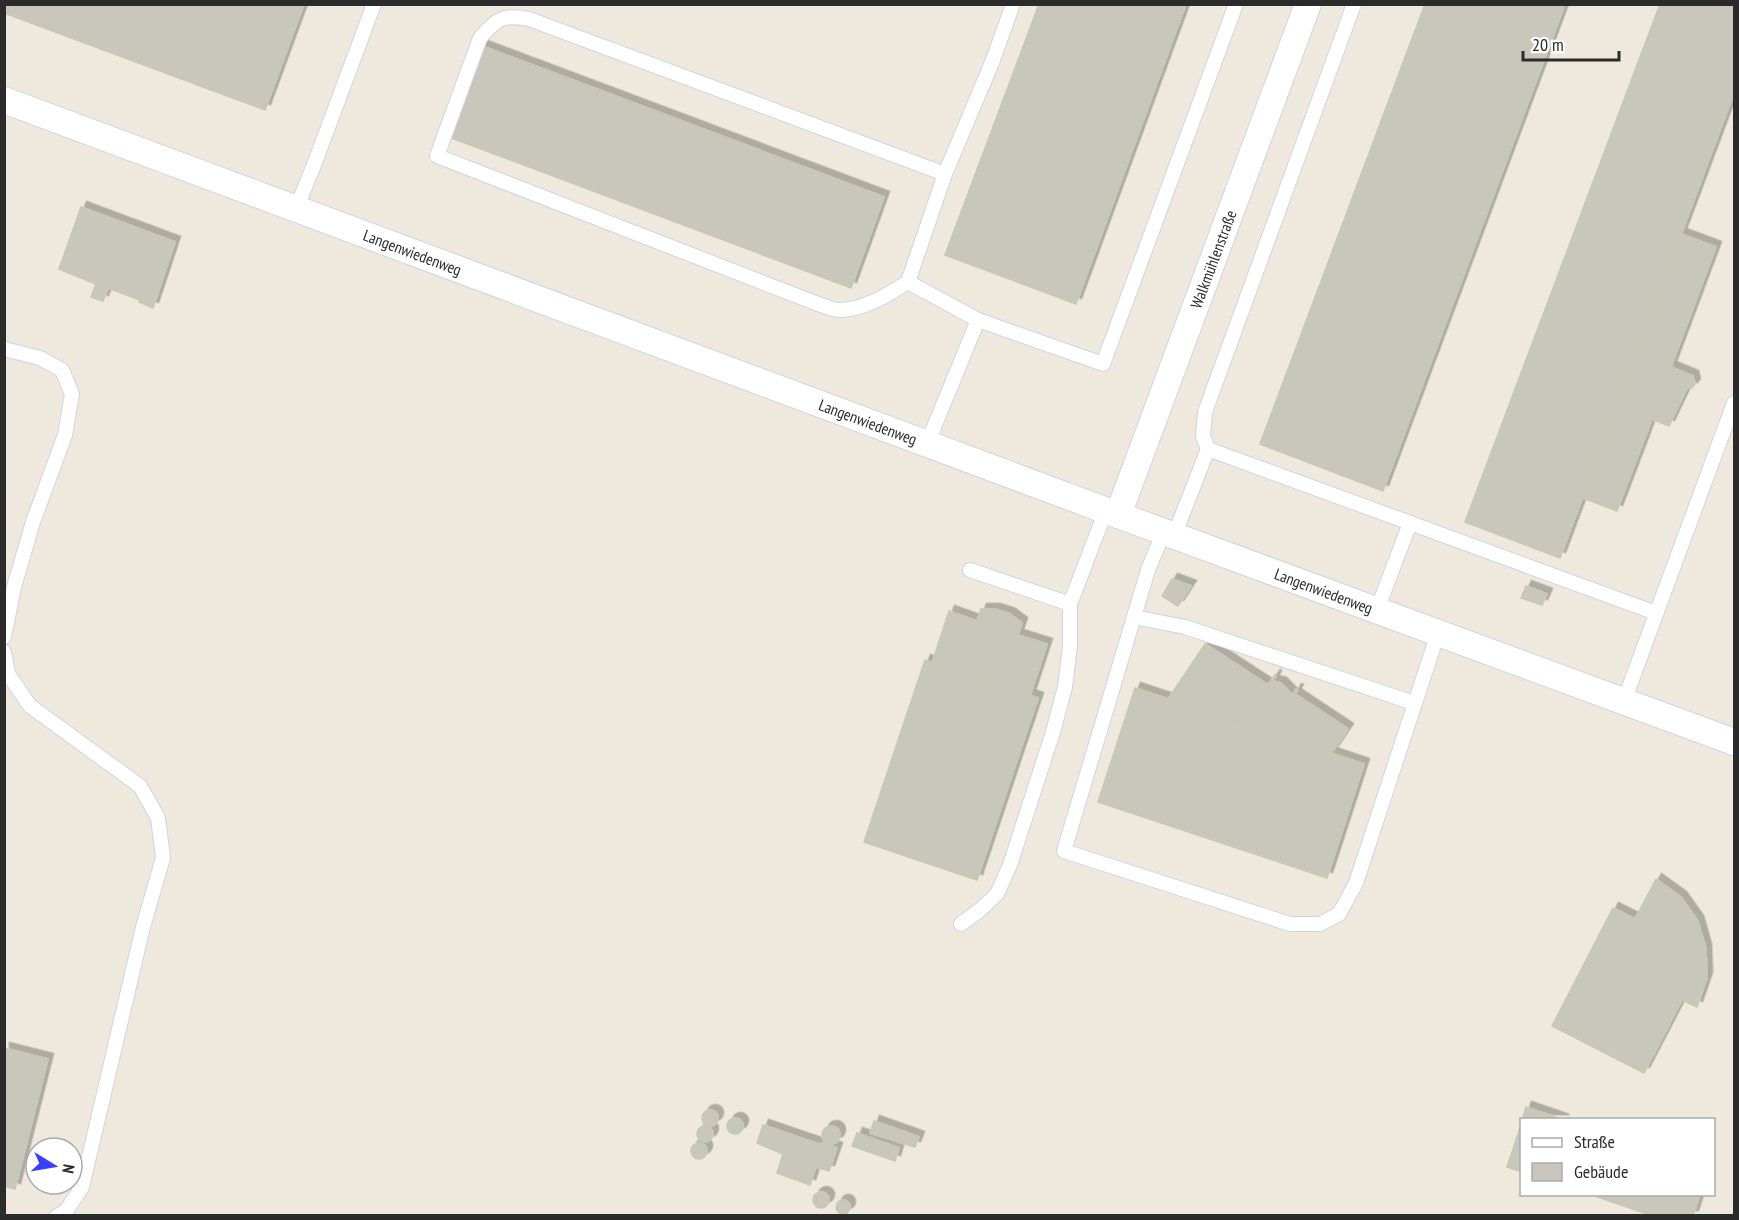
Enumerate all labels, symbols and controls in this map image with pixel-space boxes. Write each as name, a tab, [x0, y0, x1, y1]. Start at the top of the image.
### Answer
scale bar	[1523, 24, 1619, 62]
text: 20 m	[1532, 33, 1564, 56]
street label: Walkmühlenstraße	[1186, 207, 1241, 311]
street label: Langenwiedenweg	[361, 225, 464, 280]
street label: Langenwiedenweg	[816, 394, 920, 449]
street label: Langenwiedenweg	[1272, 564, 1376, 618]
legend	[1520, 1118, 1715, 1196]
text: Straße	[1574, 1130, 1615, 1153]
north arrow	[24, 1136, 84, 1196]
text: Gebäude	[1574, 1160, 1628, 1183]
text: N	[58, 1163, 79, 1175]

